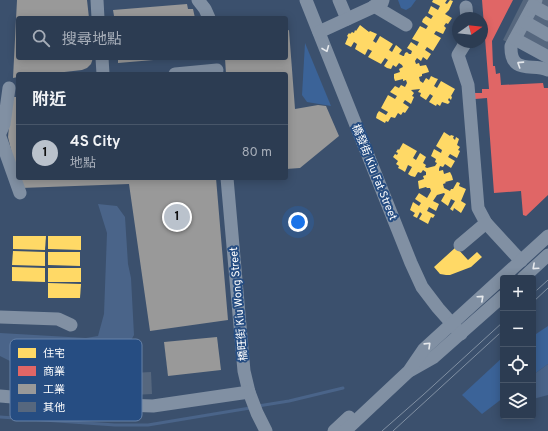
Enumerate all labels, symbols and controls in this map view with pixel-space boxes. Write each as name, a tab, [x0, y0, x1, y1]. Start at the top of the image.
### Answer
north arrow	[452, 12, 488, 48]
search box	[16, 16, 288, 60]
icon: search	[30, 27, 52, 49]
text: 搜尋地點	[62, 31, 122, 50]
one-way arrow	[321, 46, 329, 53]
one-way arrow	[517, 61, 524, 68]
text: 附近	[32, 90, 66, 112]
street label: 橋發街 Kiu Fat Street	[348, 122, 400, 222]
text: 4S City	[70, 133, 121, 152]
text: 1	[42, 145, 48, 161]
text: 80 m	[242, 145, 272, 161]
text: 地點	[70, 156, 96, 172]
pin: 1	[164, 202, 190, 232]
your location	[288, 212, 308, 232]
street label: 橋旺街 Kiu Wong Street	[227, 246, 251, 362]
one-way arrow	[533, 262, 540, 269]
map controls	[500, 275, 536, 419]
button: +	[500, 275, 536, 311]
one-way arrow	[476, 295, 483, 302]
button: −	[500, 311, 536, 347]
legend	[10, 339, 142, 421]
one-way arrow	[423, 342, 431, 350]
text: 住宅	[43, 347, 65, 361]
button: locate	[500, 347, 536, 383]
text: 商業	[43, 365, 65, 379]
text: 工業	[43, 383, 65, 397]
button: layers	[500, 383, 536, 419]
text: 其他	[43, 401, 65, 415]

